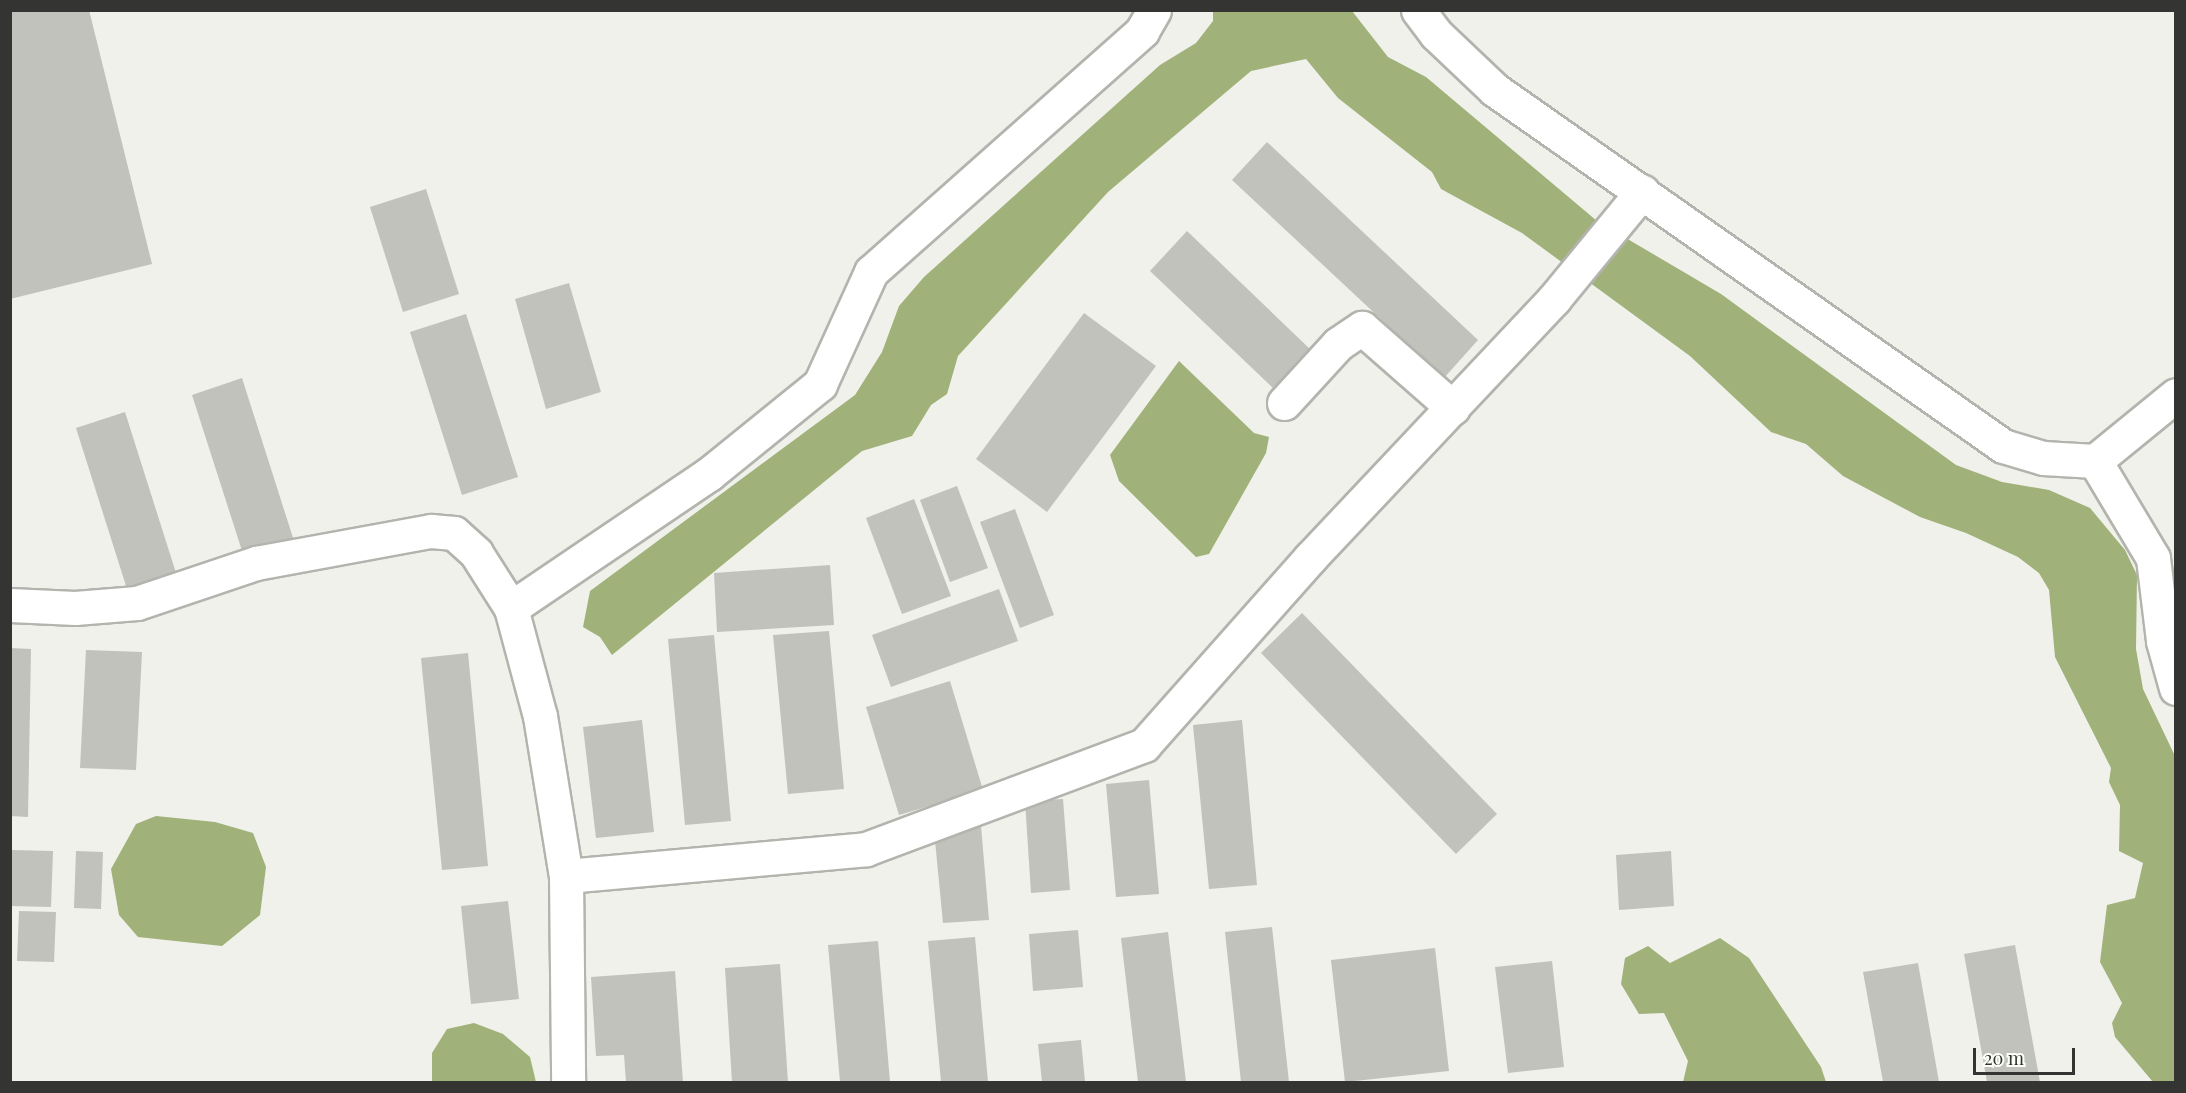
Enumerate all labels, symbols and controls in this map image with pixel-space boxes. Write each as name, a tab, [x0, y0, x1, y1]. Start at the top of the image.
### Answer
scale bar	[1976, 1036, 2078, 1074]
text: 20 m	[1984, 1046, 2024, 1070]

